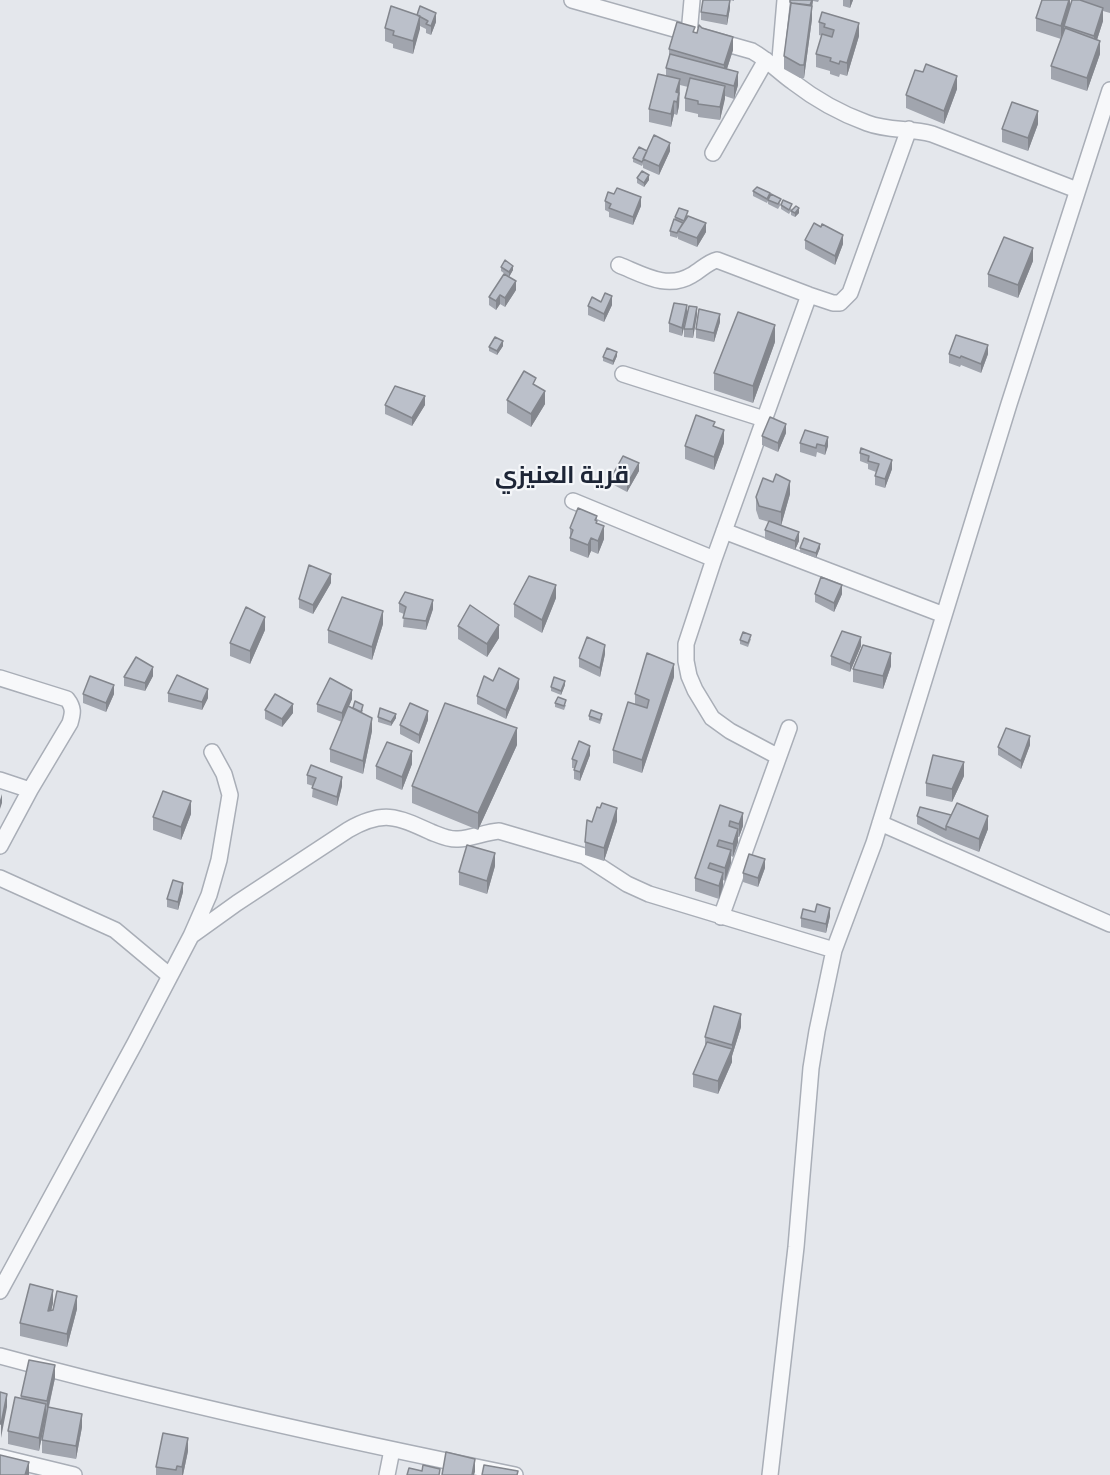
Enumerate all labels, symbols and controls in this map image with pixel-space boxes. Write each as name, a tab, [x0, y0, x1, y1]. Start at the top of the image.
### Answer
district label: قرية العنيزي	[495, 463, 629, 491]

